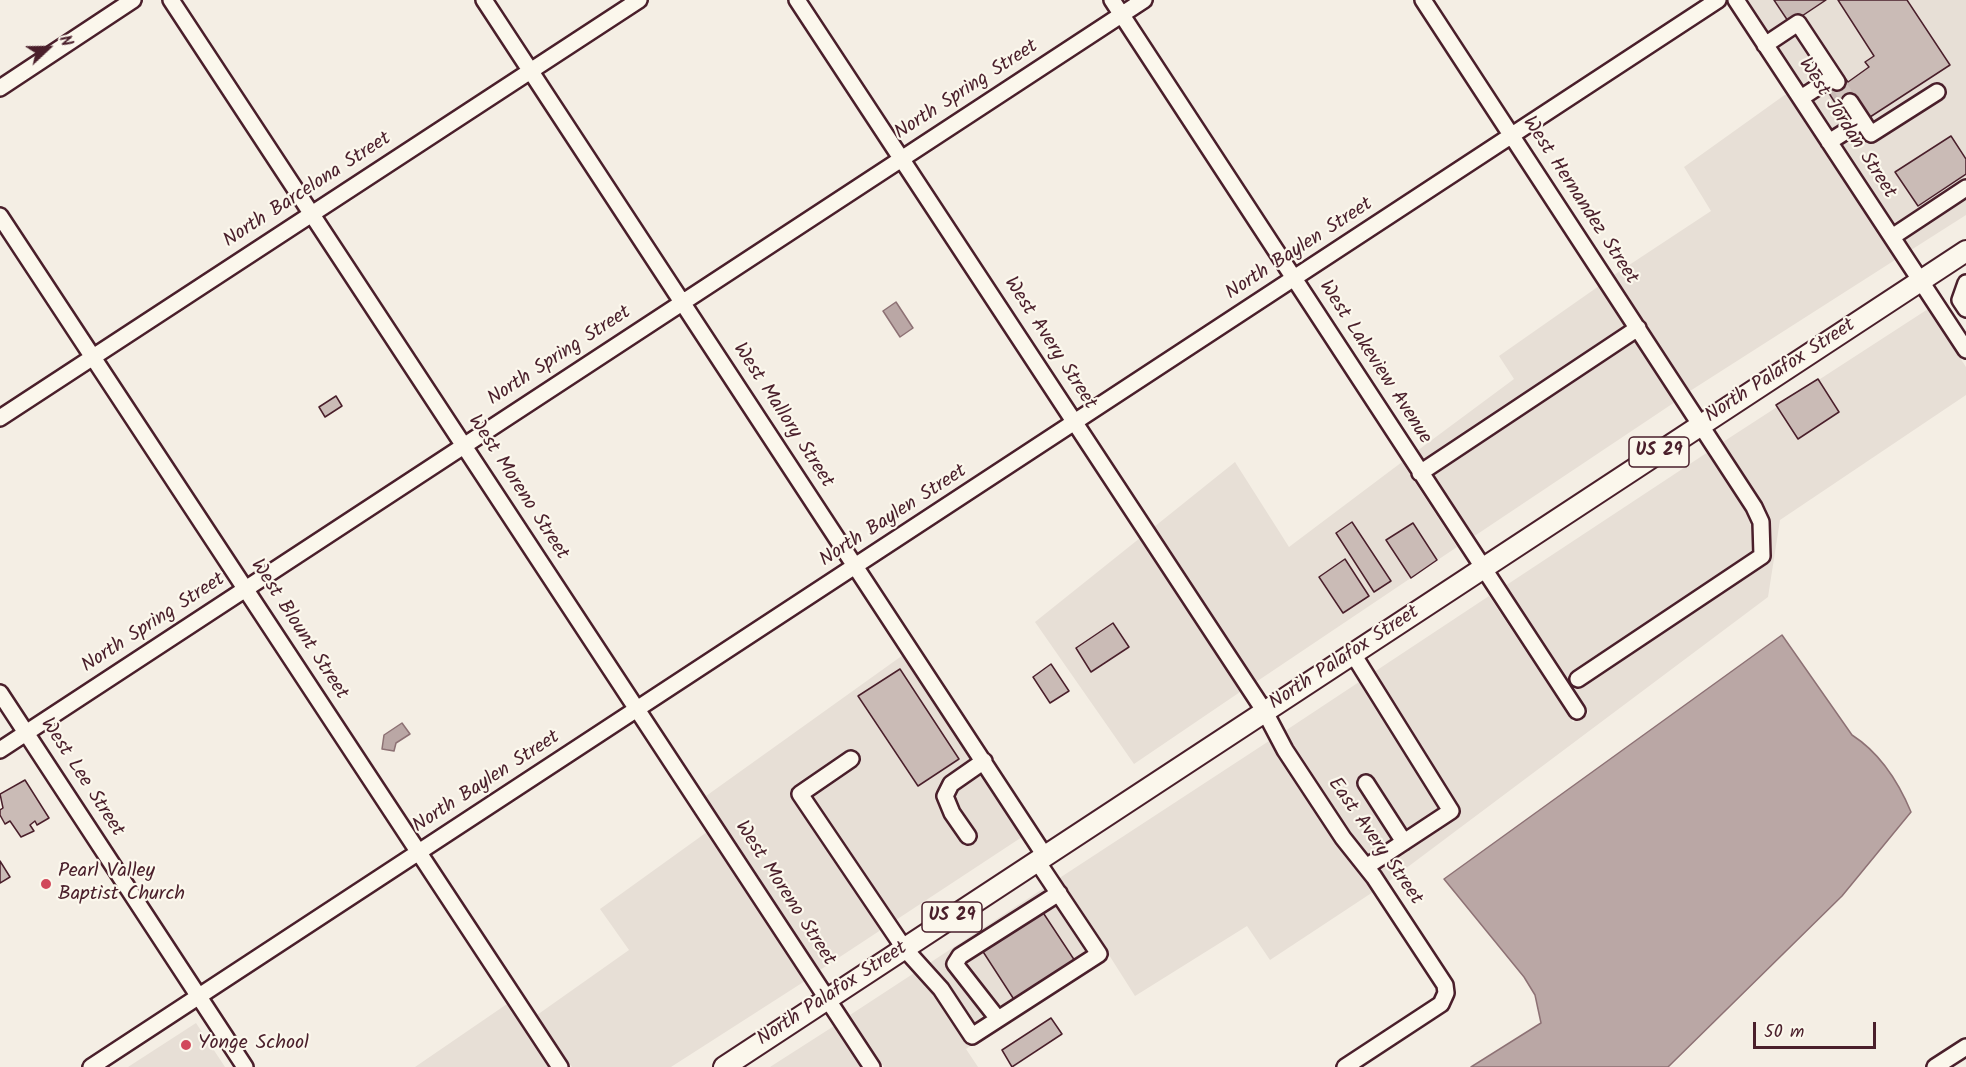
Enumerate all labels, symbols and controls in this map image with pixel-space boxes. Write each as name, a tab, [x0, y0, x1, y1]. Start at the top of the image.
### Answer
north arrow	[18, 18, 78, 78]
text: N	[52, 32, 79, 50]
street label: North Spring Street	[891, 36, 1043, 146]
street label: West Jordan Street	[1792, 54, 1900, 204]
street label: West Hernandez Street	[1516, 113, 1642, 289]
street label: North Barcelona Street	[220, 128, 396, 254]
street label: North Baylen Street	[1222, 194, 1378, 306]
street label: West Avery Street	[997, 273, 1101, 415]
street label: West Lakeview Avenue	[1312, 277, 1436, 449]
street label: North Spring Street	[484, 302, 636, 412]
street label: North Palafox Street	[1701, 315, 1861, 429]
street label: West Mallory Street	[726, 339, 838, 493]
street label: West Moreno Street	[461, 411, 573, 565]
road number: US 29	[1629, 437, 1689, 467]
street label: North Baylen Street	[816, 461, 972, 573]
street label: West Blount Street	[244, 555, 352, 705]
street label: North Spring Street	[78, 569, 230, 679]
street label: North Palafox Street	[1265, 602, 1425, 716]
street label: West Lee Street	[34, 714, 128, 842]
street label: North Baylen Street	[409, 727, 565, 839]
street label: East Avery Street	[1321, 774, 1427, 910]
street label: West Moreno Street	[728, 817, 840, 971]
place label: Pearl Valley Baptist Church	[58, 861, 185, 908]
marker: Pearl Valley Baptist Church	[39, 877, 53, 891]
road number: US 29	[922, 902, 982, 932]
street label: North Palafox Street	[753, 938, 913, 1052]
scale bar	[1756, 1010, 1879, 1048]
text: 50 m	[1764, 1018, 1804, 1047]
place label: Yonge School	[198, 1033, 309, 1057]
marker: Yonge School	[179, 1038, 193, 1052]

